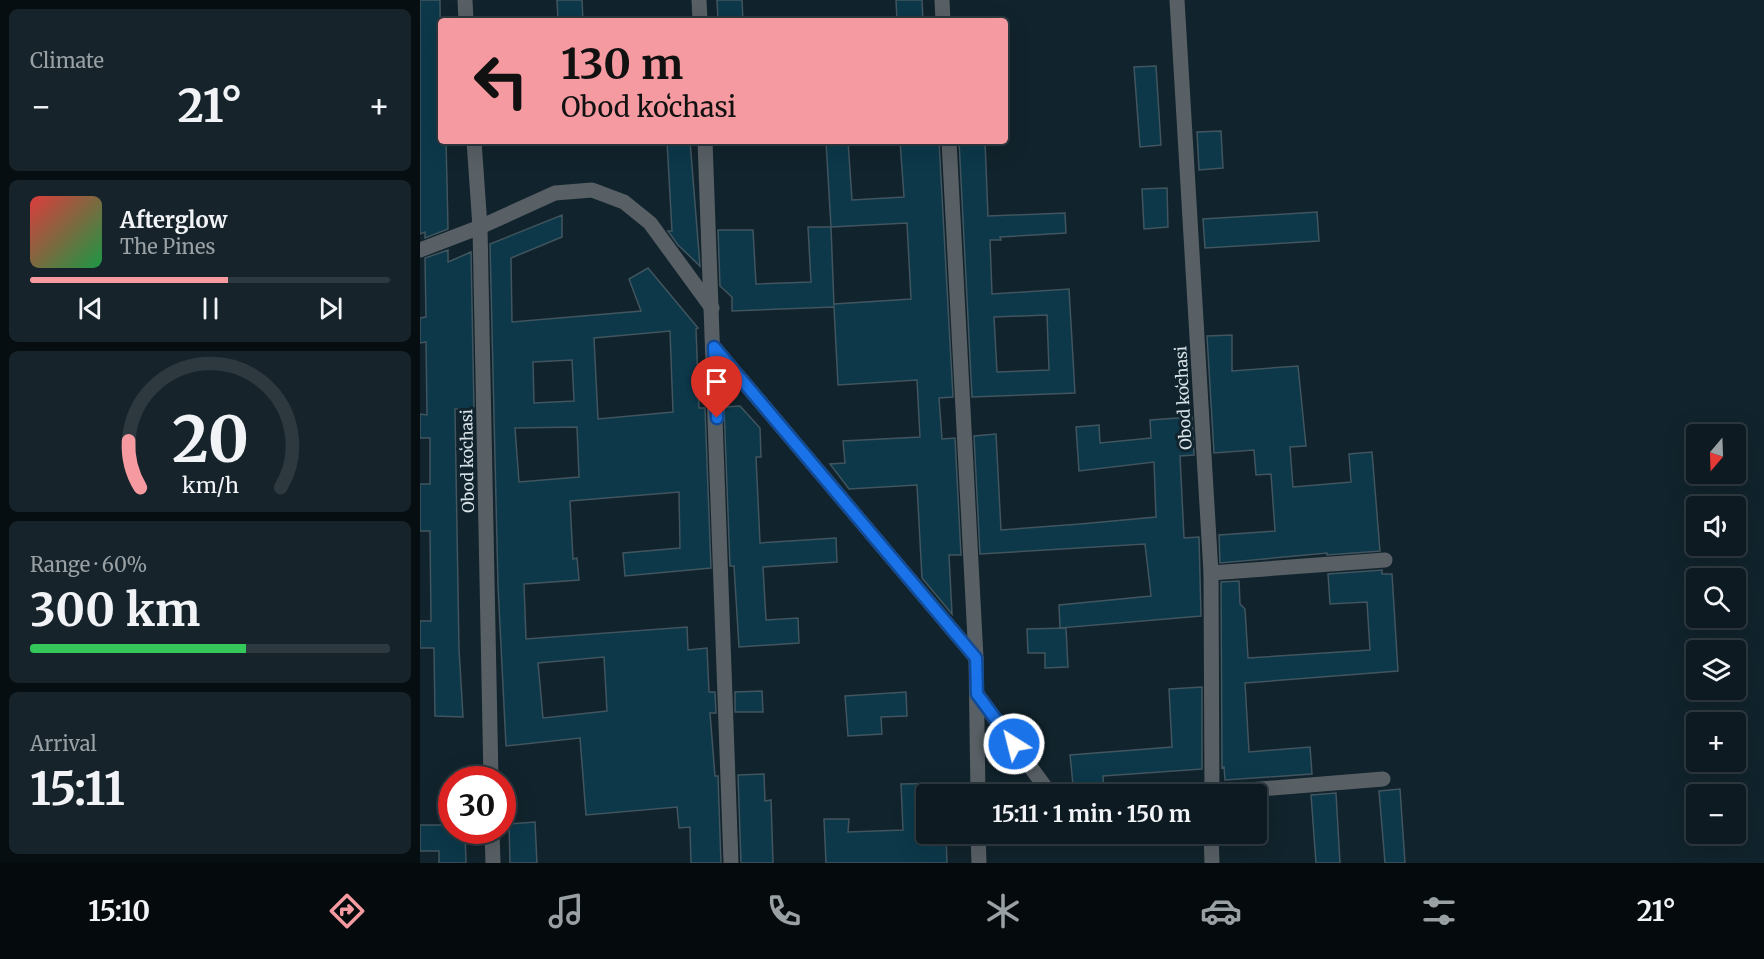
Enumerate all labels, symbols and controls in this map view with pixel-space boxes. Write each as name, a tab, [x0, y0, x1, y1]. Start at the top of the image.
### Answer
text: 130 m	[561, 38, 683, 90]
icon: left	[462, 42, 540, 120]
text: Climate	[30, 48, 104, 73]
text: 21°	[177, 78, 243, 134]
text: −	[30, 86, 52, 127]
text: +	[368, 86, 390, 127]
text: Obod koʻchasi	[561, 90, 736, 124]
text: Afterglow	[120, 206, 227, 234]
text: The Pines	[120, 234, 215, 259]
icon: previous	[74, 292, 107, 325]
icon: pause	[194, 292, 227, 325]
icon: next	[314, 292, 347, 325]
street label: Obod koʻchasi	[1170, 346, 1196, 450]
pin	[691, 356, 742, 418]
icon: arrive	[700, 365, 733, 398]
text: 20	[171, 402, 249, 480]
street label: Obod koʻchasi	[456, 409, 478, 513]
north arrow	[1686, 424, 1746, 484]
map controls	[1686, 424, 1746, 844]
text: km/h	[182, 473, 238, 500]
button: sound	[1686, 496, 1746, 556]
text: Range · 60%	[30, 552, 147, 577]
button: search	[1686, 568, 1746, 628]
text: 300 km	[30, 582, 200, 638]
button: layers	[1686, 640, 1746, 700]
position arrow	[982, 712, 1046, 776]
button: +	[1686, 712, 1746, 772]
text: Arrival	[30, 731, 97, 756]
text: 15:11	[30, 761, 125, 817]
speed limit sign: 30	[438, 766, 516, 844]
button: −	[1686, 784, 1746, 844]
text: 15:11 · 1 min · 150 m	[992, 800, 1191, 828]
icon: directions	[326, 890, 368, 932]
icon: music	[545, 890, 587, 932]
icon: phone	[763, 890, 805, 932]
icon: climate	[982, 890, 1024, 932]
icon: car	[1200, 890, 1242, 932]
icon: filters	[1418, 890, 1460, 932]
text: 15:10	[88, 894, 150, 928]
text: 21°	[1637, 894, 1676, 928]

